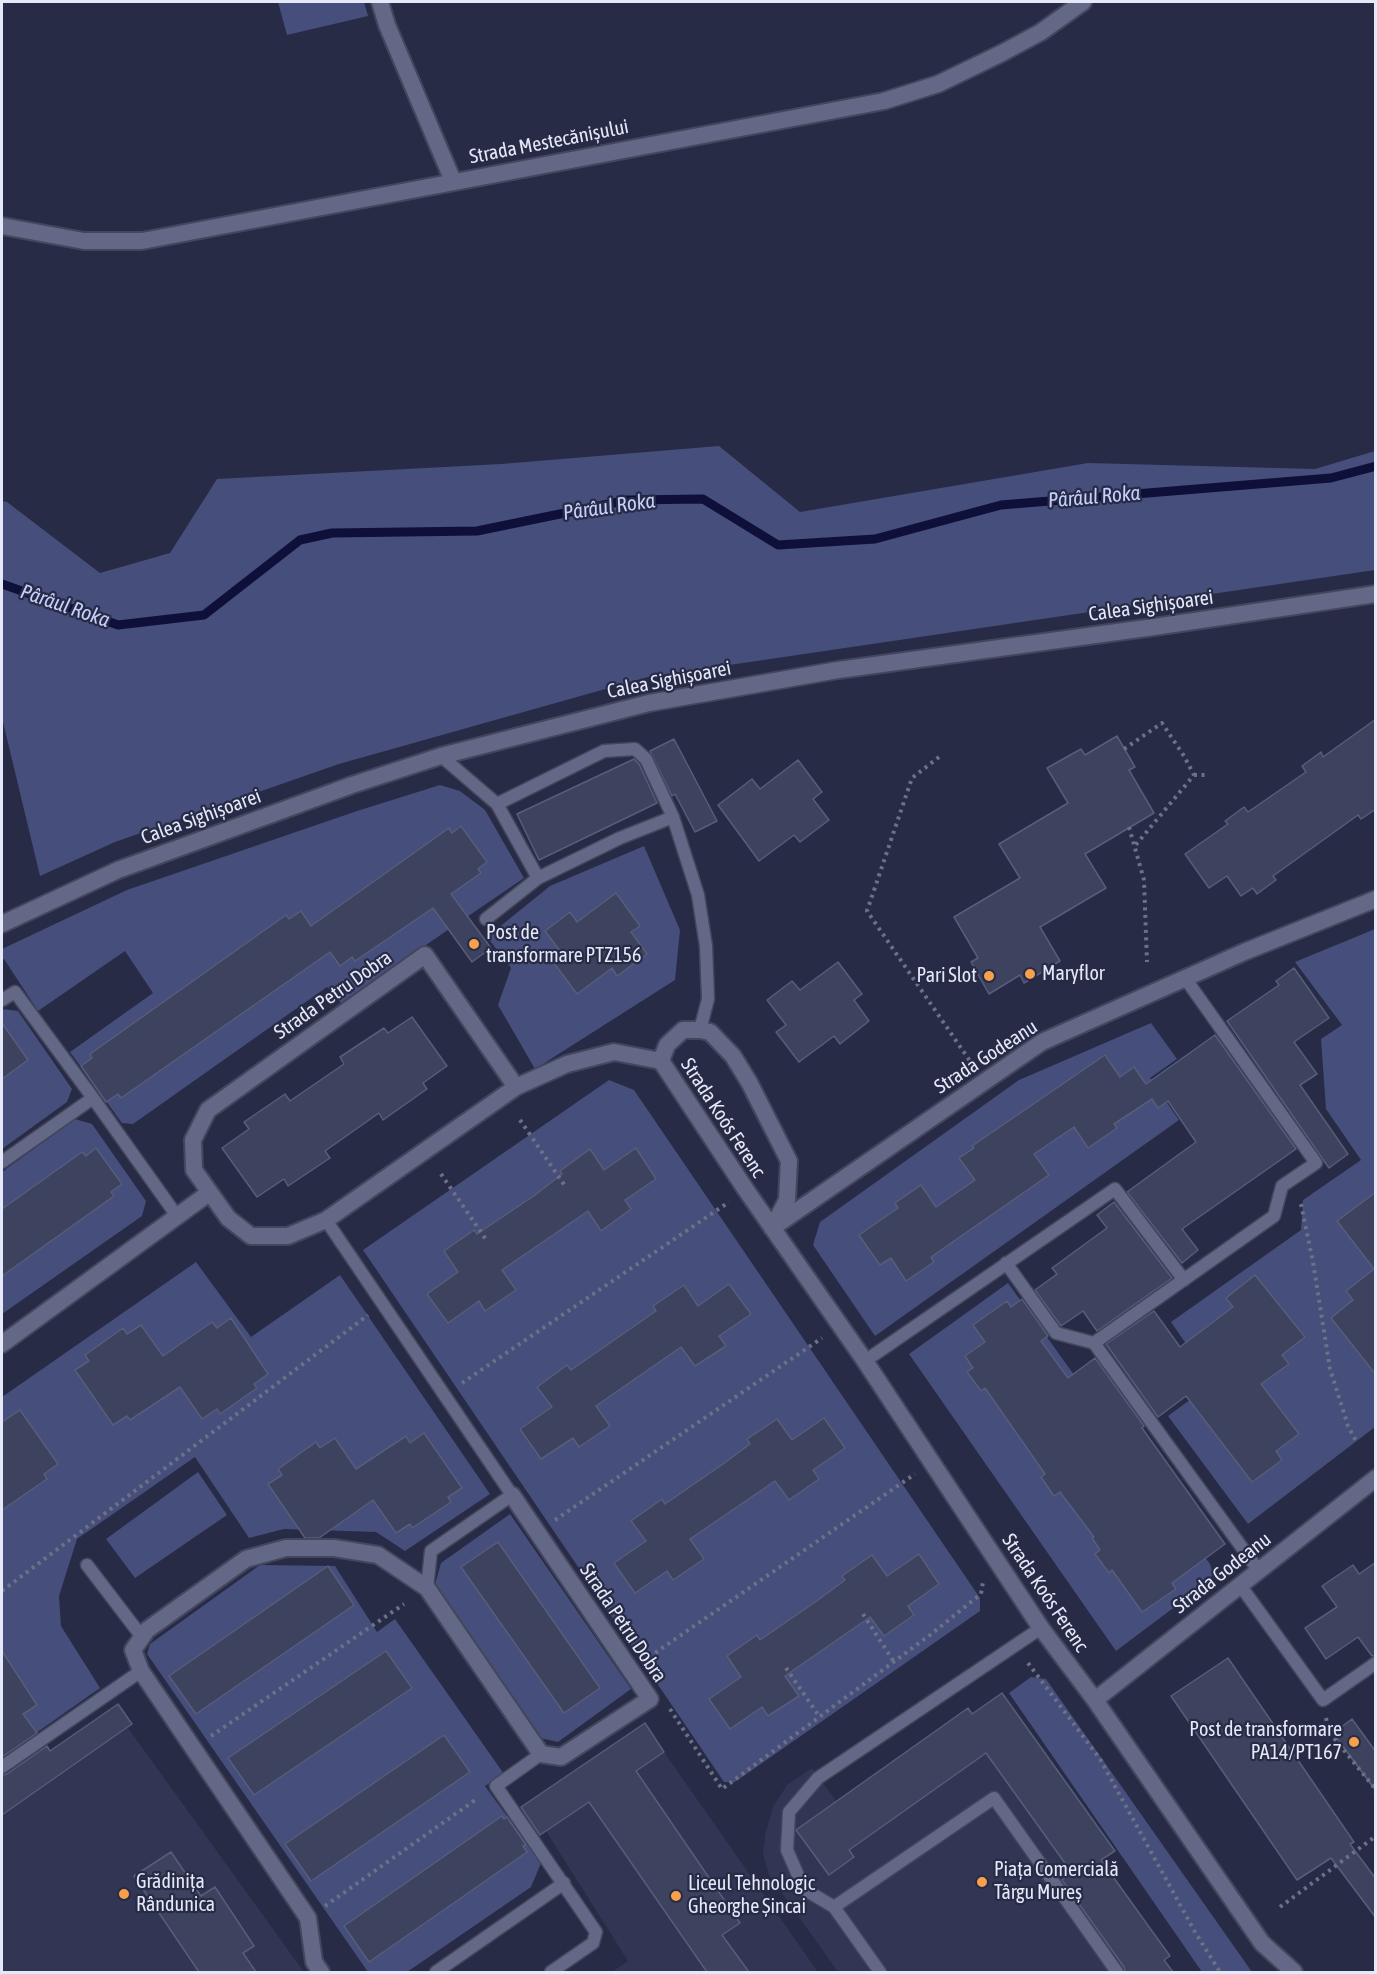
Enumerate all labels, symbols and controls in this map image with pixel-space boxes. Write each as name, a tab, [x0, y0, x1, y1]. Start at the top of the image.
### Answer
street label: Strada Mestecănișului	[467, 115, 631, 169]
water label: Pârâul Roka	[1047, 480, 1141, 514]
water label: Pârâul Roka	[561, 488, 657, 526]
water label: Pârâul Roka	[17, 579, 113, 633]
street label: Calea Sighișoarei	[1087, 585, 1215, 627]
street label: Calea Sighișoarei	[605, 656, 733, 704]
street label: Calea Sighișoarei	[138, 784, 264, 850]
place label: Post de transformare PTZ156	[486, 921, 641, 968]
marker: Post de transformare PTZ156	[467, 937, 481, 951]
street label: Strada Petru Dobra	[270, 946, 396, 1044]
place label: Maryflor	[1042, 962, 1105, 986]
place label: Pari Slot	[916, 964, 977, 988]
marker: Maryflor	[1023, 967, 1037, 981]
marker: Pari Slot	[982, 969, 996, 983]
street label: Strada Godeanu	[930, 1015, 1042, 1099]
street label: Strada Koós Ferenc	[676, 1054, 770, 1182]
street label: Strada Godeanu	[1168, 1527, 1276, 1619]
street label: Strada Koós Ferenc	[997, 1529, 1093, 1657]
street label: Strada Petru Dobra	[574, 1559, 672, 1687]
place label: Post de transformare PA14/PT167	[1189, 1718, 1342, 1765]
marker: Post de transformare PA14/PT167	[1347, 1735, 1361, 1749]
place label: Piața Comercială Târgu Mureș	[994, 1858, 1119, 1905]
place label: Grădinița Rândunica	[136, 1870, 215, 1917]
place label: Liceul Tehnologic Gheorghe Șincai	[688, 1872, 815, 1919]
marker: Piața Comercială Târgu Mureș	[975, 1875, 989, 1889]
marker: Grădinița Rândunica	[117, 1887, 131, 1901]
marker: Liceul Tehnologic Gheorghe Șincai	[669, 1889, 683, 1903]

